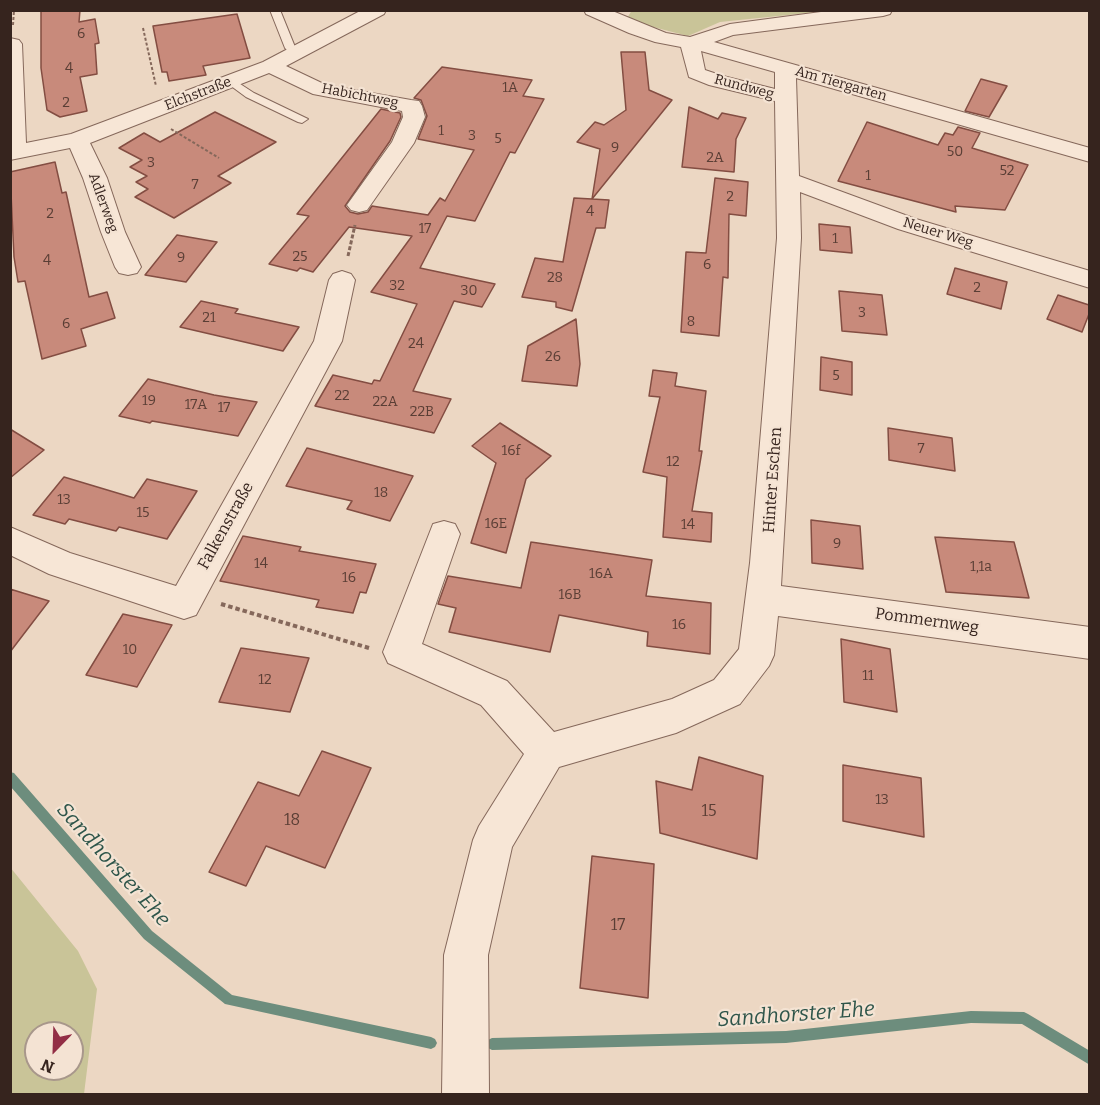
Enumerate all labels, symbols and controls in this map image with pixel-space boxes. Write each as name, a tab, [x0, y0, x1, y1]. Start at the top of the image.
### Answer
house number: 6	[77, 26, 85, 42]
house number: 4	[65, 61, 73, 77]
street label: Am Tiergarten	[793, 63, 889, 105]
street label: Rundweg	[712, 71, 776, 103]
street label: Elchstraße	[162, 74, 234, 114]
street label: Habichtweg	[320, 80, 400, 112]
house number: 1A	[502, 80, 518, 96]
house number: 2	[62, 95, 70, 111]
house number: 1	[438, 123, 444, 139]
house number: 3	[468, 128, 476, 144]
house number: 5	[494, 131, 502, 147]
house number: 9	[611, 140, 619, 156]
house number: 50	[947, 144, 963, 160]
house number: 2A	[706, 150, 724, 166]
house number: 3	[147, 155, 155, 171]
house number: 52	[1000, 163, 1014, 179]
house number: 1	[865, 168, 871, 184]
street label: Adlerweg	[84, 171, 122, 235]
house number: 7	[191, 177, 199, 193]
house number: 2	[726, 189, 734, 205]
house number: 4	[586, 204, 594, 220]
house number: 2	[46, 206, 54, 222]
street label: Neuer Weg	[901, 214, 975, 252]
house number: 17	[419, 221, 431, 237]
house number: 1	[832, 231, 838, 247]
house number: 25	[292, 249, 308, 265]
house number: 9	[177, 250, 185, 266]
house number: 4	[43, 253, 51, 269]
house number: 6	[703, 257, 711, 273]
house number: 28	[547, 270, 563, 286]
house number: 32	[389, 278, 405, 294]
house number: 2	[973, 280, 981, 296]
house number: 30	[461, 283, 477, 299]
house number: 3	[858, 305, 866, 321]
house number: 21	[202, 310, 216, 326]
house number: 8	[687, 314, 695, 330]
house number: 6	[62, 316, 70, 332]
house number: 24	[408, 336, 424, 352]
house number: 26	[545, 349, 561, 365]
house number: 5	[832, 368, 840, 384]
house number: 22	[334, 388, 350, 404]
house number: 19	[142, 393, 156, 409]
house number: 22A	[372, 394, 398, 410]
house number: 17A	[185, 397, 207, 413]
house number: 17	[218, 400, 230, 416]
house number: 22B	[410, 404, 434, 420]
street label: Hinter Eschen	[760, 426, 786, 534]
house number: 7	[917, 441, 925, 457]
house number: 16f	[502, 443, 520, 459]
house number: 12	[666, 454, 680, 470]
street label: Falkenstraße	[194, 479, 258, 573]
house number: 18	[374, 485, 388, 501]
house number: 13	[57, 492, 71, 508]
house number: 15	[136, 505, 150, 521]
house number: 16E	[485, 516, 507, 532]
house number: 14	[681, 517, 695, 533]
house number: 9	[833, 536, 841, 552]
house number: 14	[254, 556, 268, 572]
house number: 1,1a	[970, 559, 992, 575]
house number: 16A	[589, 566, 613, 582]
house number: 16	[342, 570, 356, 586]
house number: 16B	[559, 587, 581, 603]
street label: Pommernweg	[874, 604, 980, 638]
house number: 16	[672, 617, 686, 633]
house number: 10	[123, 642, 137, 658]
house number: 11	[862, 668, 874, 684]
house number: 12	[258, 672, 272, 688]
house number: 13	[875, 792, 889, 808]
water label: Sandhorster Ehe	[51, 798, 175, 932]
house number: 15	[701, 802, 717, 822]
house number: 18	[284, 811, 300, 831]
house number: 17	[611, 916, 625, 936]
water label: Sandhorster Ehe	[717, 997, 875, 1033]
north arrow	[24, 1021, 84, 1081]
text: N	[38, 1055, 57, 1077]

